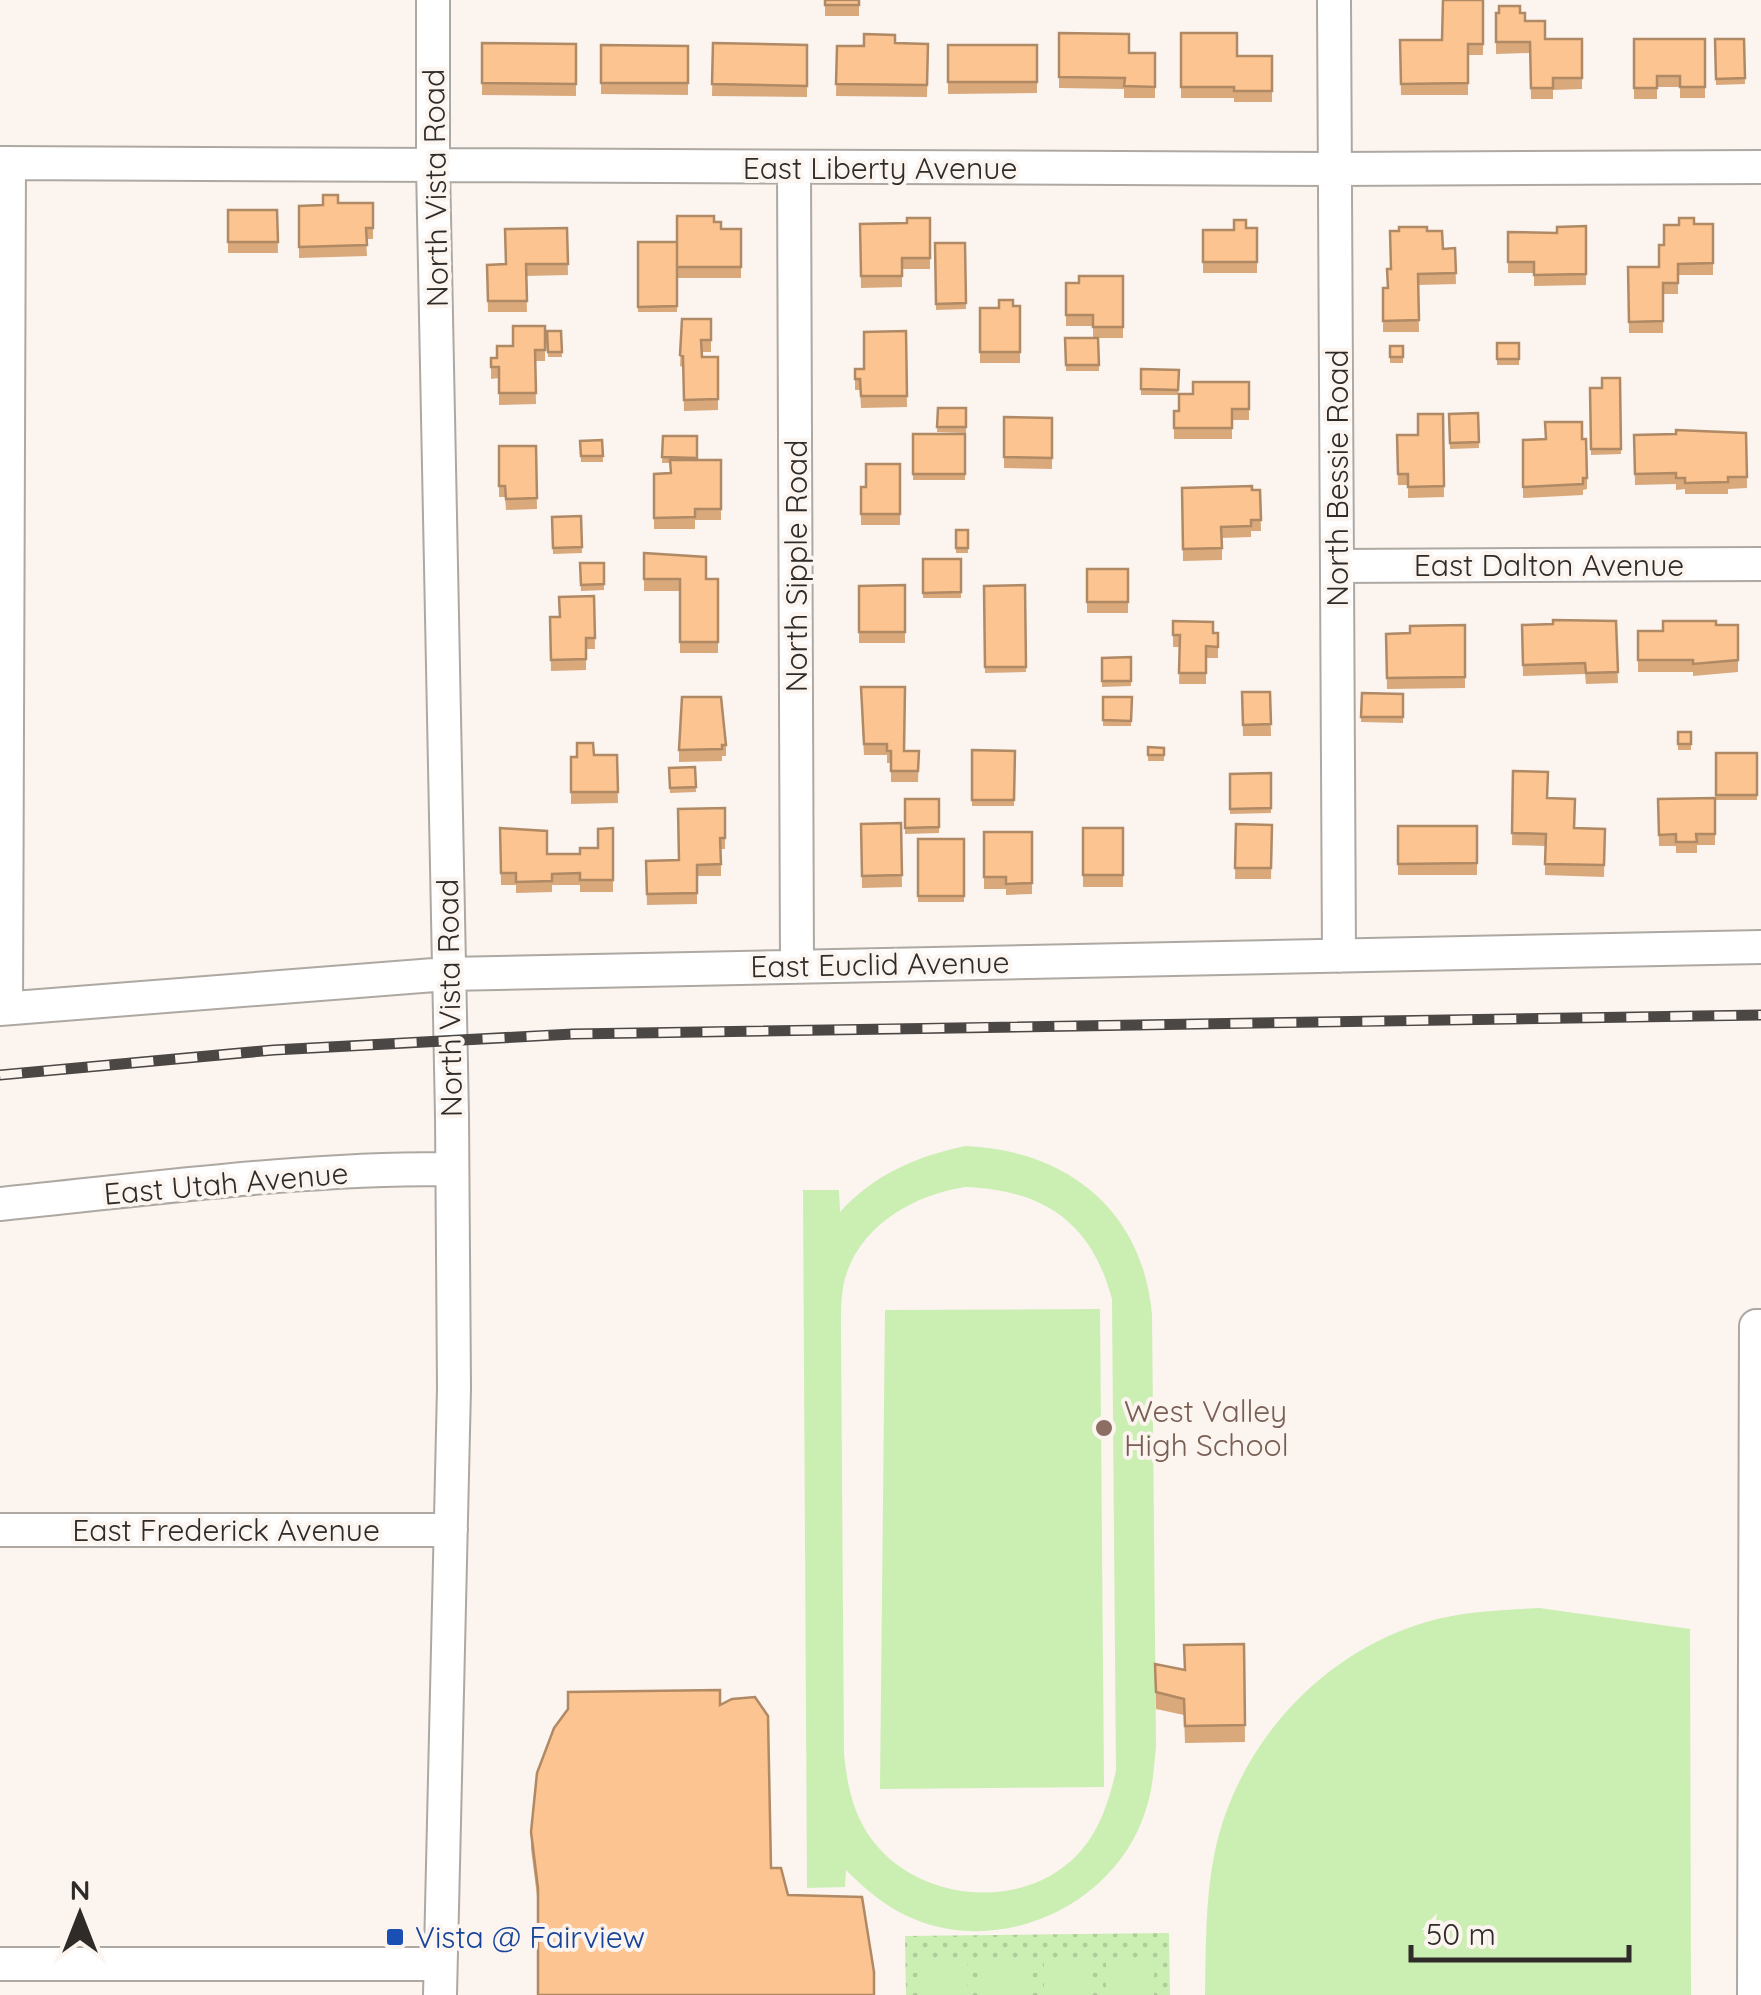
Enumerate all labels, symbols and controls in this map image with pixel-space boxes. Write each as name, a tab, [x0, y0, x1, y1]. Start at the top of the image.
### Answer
street label: North Vista Road	[414, 69, 456, 307]
street label: East Liberty Avenue	[743, 149, 1017, 187]
street label: North Bessie Road	[1318, 349, 1356, 607]
street label: North Sipple Road	[777, 440, 815, 692]
street label: East Dalton Avenue	[1414, 546, 1684, 584]
street label: North Vista Road	[428, 879, 470, 1117]
street label: East Euclid Avenue	[750, 943, 1010, 985]
street label: East Utah Avenue	[102, 1153, 350, 1213]
place label: West Valley High School	[1124, 1392, 1289, 1464]
marker: West Valley High School	[1093, 1417, 1115, 1439]
street label: East Frederick Avenue	[72, 1511, 380, 1549]
north arrow	[30, 1865, 130, 1965]
text: N	[70, 1872, 90, 1907]
scale bar	[1411, 1900, 1628, 1962]
text: 50 m	[1426, 1915, 1496, 1953]
place label: Vista @ Fairview	[415, 1918, 645, 1956]
marker: Vista @ Fairview	[384, 1926, 406, 1948]

